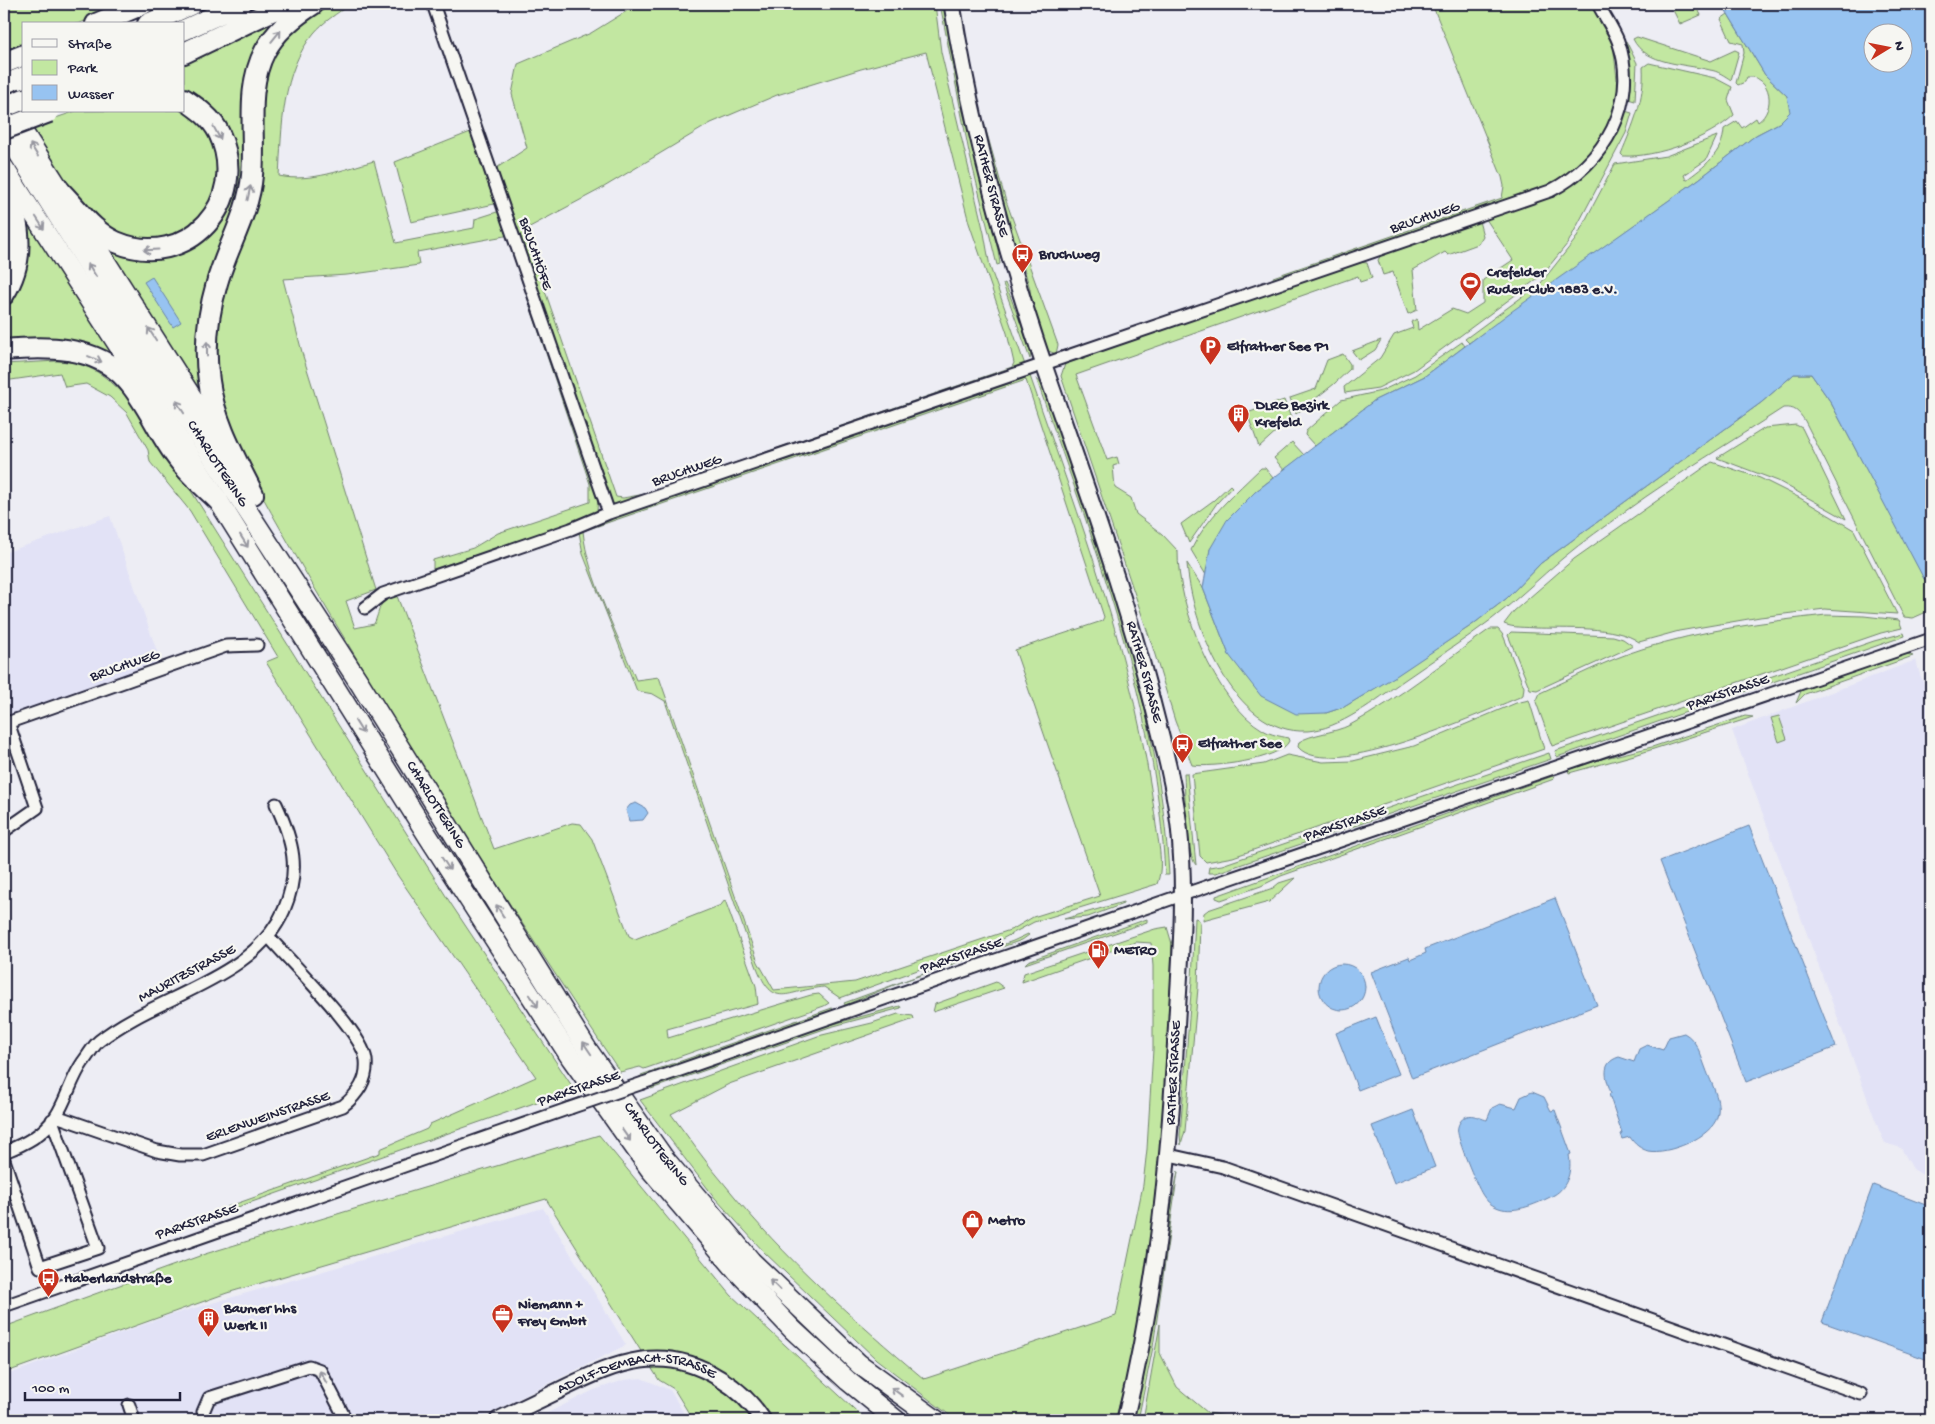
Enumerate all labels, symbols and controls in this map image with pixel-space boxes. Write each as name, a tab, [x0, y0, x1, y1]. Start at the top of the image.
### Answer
legend	[22, 22, 185, 112]
north arrow	[1862, 22, 1912, 72]
one-way arrow	[270, 30, 281, 43]
text: Straße	[68, 36, 112, 54]
text: N	[1889, 40, 1908, 52]
text: Park	[67, 60, 98, 78]
text: Wasser	[68, 86, 115, 104]
one-way arrow	[212, 125, 222, 140]
street label: RATHER STRASSE	[969, 133, 1013, 239]
one-way arrow	[29, 144, 39, 158]
one-way arrow	[244, 185, 254, 201]
street label: BRUCHWEG	[1387, 198, 1463, 239]
street label: BRUCHHÖFE	[514, 214, 556, 293]
one-way arrow	[35, 216, 45, 230]
bus stop icon: Bruchweg	[1011, 243, 1035, 274]
one-way arrow	[143, 245, 159, 254]
place label: Bruchweg	[1038, 246, 1101, 264]
one-way arrow	[86, 264, 96, 278]
place label: Crefelder Ruder-Club 1883 e.V.	[1486, 264, 1618, 299]
sports icon: Crefelder Ruder-Club 1883 e.V.	[1459, 270, 1483, 301]
one-way arrow	[146, 328, 156, 342]
parking icon: Elfrather See P1	[1199, 335, 1223, 366]
place label: Elfrather See P1	[1227, 338, 1329, 356]
one-way arrow	[202, 341, 212, 358]
one-way arrow	[87, 354, 102, 364]
place label: DLRG Bezirk Krefeld	[1253, 397, 1331, 432]
one-way arrow	[174, 400, 184, 414]
building icon: DLRG Bezirk Krefeld	[1227, 403, 1251, 434]
street label: CHARLOTTERING	[182, 417, 252, 511]
street label: BRUCHWEG	[649, 451, 725, 492]
one-way arrow	[239, 534, 249, 548]
street label: RATHER STRASSE	[1121, 619, 1166, 725]
street label: BRUCHWEG	[87, 646, 163, 687]
street label: PARKSTRASSE	[1683, 670, 1772, 716]
one-way arrow	[355, 719, 365, 733]
bus stop icon: Elfrather See	[1170, 732, 1194, 763]
place label: Elfrather See	[1198, 735, 1283, 753]
street label: CHARLOTTERING	[401, 758, 470, 852]
street label: PARKSTRASSE	[1300, 801, 1389, 847]
one-way arrow	[441, 857, 451, 871]
one-way arrow	[495, 904, 506, 918]
street label: PARKSTRASSE	[917, 933, 1006, 979]
fuel station icon: METRO	[1086, 939, 1110, 970]
street label: MAURITZSTRASSE	[135, 941, 239, 1007]
place label: METRO	[1114, 942, 1157, 960]
one-way arrow	[529, 993, 539, 1007]
street label: RATHER STRASSE	[1162, 1020, 1186, 1126]
one-way arrow	[582, 1042, 592, 1056]
street label: PARKSTRASSE	[534, 1066, 623, 1112]
street label: ERLENWEINSTRASSE	[204, 1087, 333, 1147]
street label: CHARLOTTERING	[619, 1099, 693, 1190]
one-way arrow	[621, 1128, 631, 1142]
street label: PARKSTRASSE	[152, 1199, 241, 1245]
shop icon: Metro	[960, 1209, 984, 1240]
place label: Metro	[988, 1212, 1026, 1230]
bus stop icon: Haberlandstraße	[36, 1267, 60, 1298]
place label: Haberlandstraße	[64, 1270, 173, 1288]
one-way arrow	[769, 1278, 781, 1291]
place label: Niemann + Frey GmbH	[517, 1296, 587, 1331]
place label: Baumer hhs Werk II	[223, 1300, 297, 1335]
office icon: Niemann + Frey GmbH	[490, 1302, 514, 1333]
building icon: Baumer hhs Werk II	[196, 1306, 220, 1337]
street label: ADOLF-DEMBACH-STRASSE	[554, 1350, 720, 1399]
scale bar	[25, 1369, 180, 1401]
one-way arrow	[318, 1371, 328, 1385]
text: 100 m	[31, 1380, 70, 1398]
one-way arrow	[890, 1387, 904, 1397]

